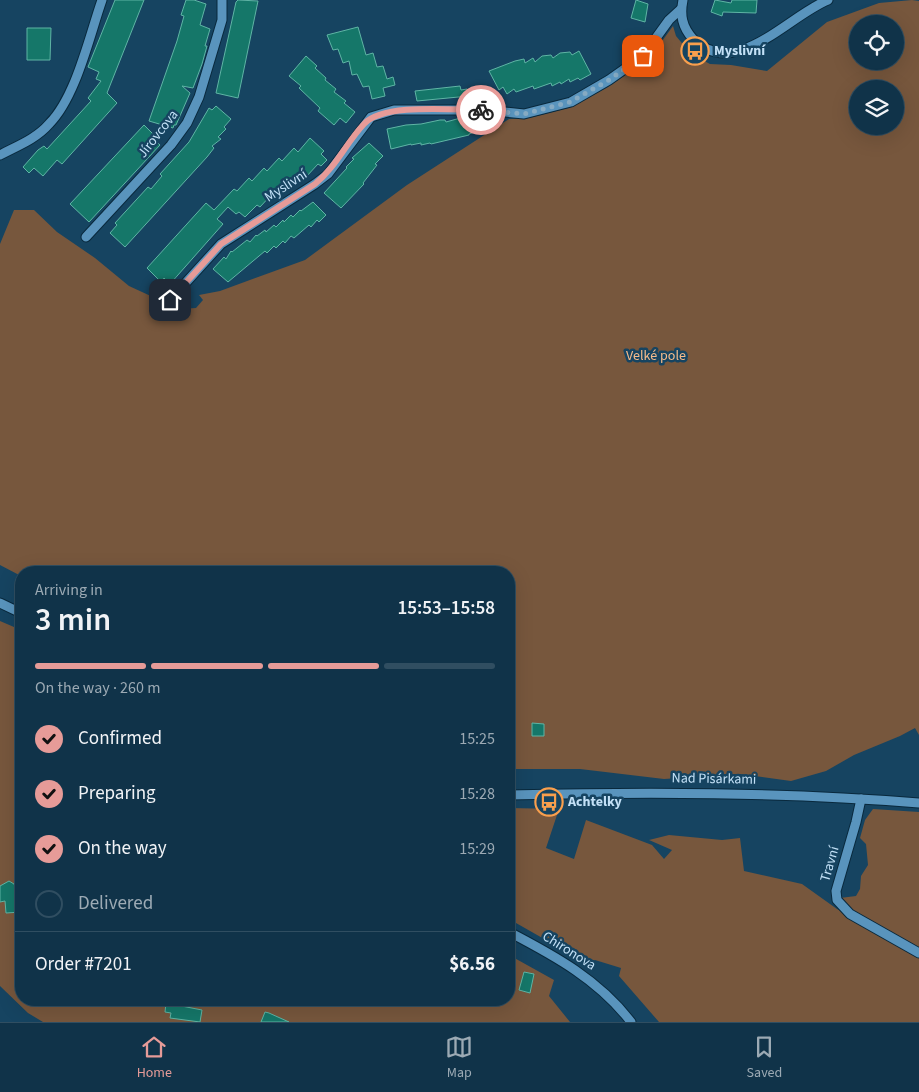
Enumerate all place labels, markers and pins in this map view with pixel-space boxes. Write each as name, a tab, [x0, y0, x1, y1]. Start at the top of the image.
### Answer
pin	[622, 35, 664, 77]
bus stop icon: Myslivní	[680, 36, 710, 66]
place label: Myslivní	[714, 41, 766, 61]
pin	[149, 279, 191, 321]
bus stop icon: Achtelky	[534, 787, 564, 817]
place label: Achtelky	[567, 792, 623, 812]

